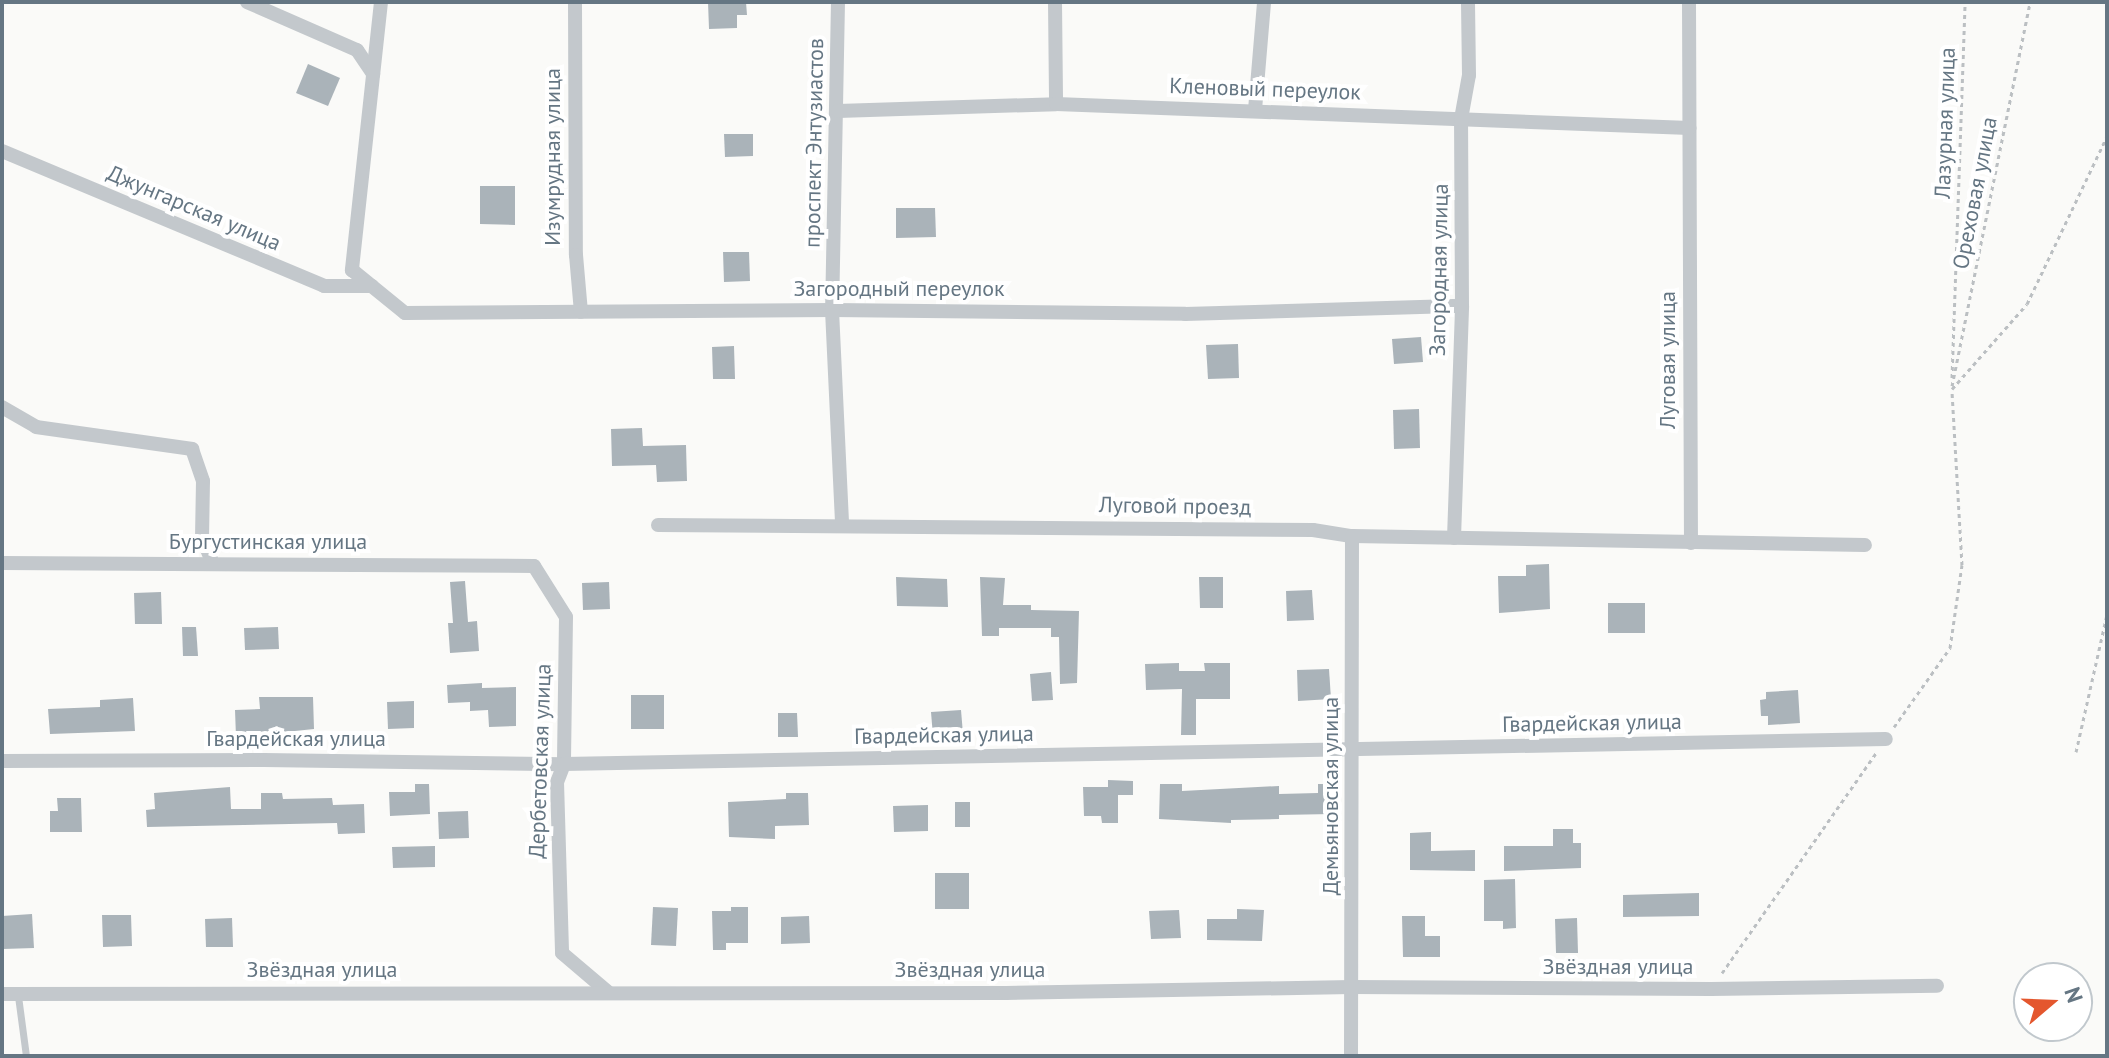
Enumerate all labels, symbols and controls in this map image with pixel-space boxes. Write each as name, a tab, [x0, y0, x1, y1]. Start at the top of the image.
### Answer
street label: проспект Энтузиастов	[799, 38, 829, 248]
street label: Лазурная улица	[1929, 47, 1961, 199]
street label: Изумрудная улица	[540, 68, 566, 246]
street label: Кленовый переулок	[1169, 72, 1361, 106]
street label: Ореховая улица	[1947, 115, 2003, 271]
street label: Джунгарская улица	[103, 160, 285, 256]
street label: Загородная улица	[1424, 183, 1454, 357]
street label: Загородный переулок	[793, 276, 1005, 302]
street label: Луговая улица	[1655, 291, 1681, 429]
street label: Луговой проезд	[1099, 491, 1251, 521]
street label: Бургустинская улица	[169, 529, 367, 555]
street label: Дербетовская улица	[523, 663, 557, 859]
street label: Демьяновская улица	[1318, 697, 1344, 895]
street label: Гвардейская улица	[1502, 708, 1682, 738]
street label: Гвардейская улица	[854, 720, 1034, 750]
street label: Гвардейская улица	[206, 726, 386, 752]
street label: Звёздная улица	[1543, 954, 1693, 980]
street label: Звёздная улица	[247, 957, 397, 983]
street label: Звёздная улица	[895, 957, 1045, 983]
north arrow	[2013, 962, 2093, 1042]
text: N	[2058, 983, 2089, 1006]

